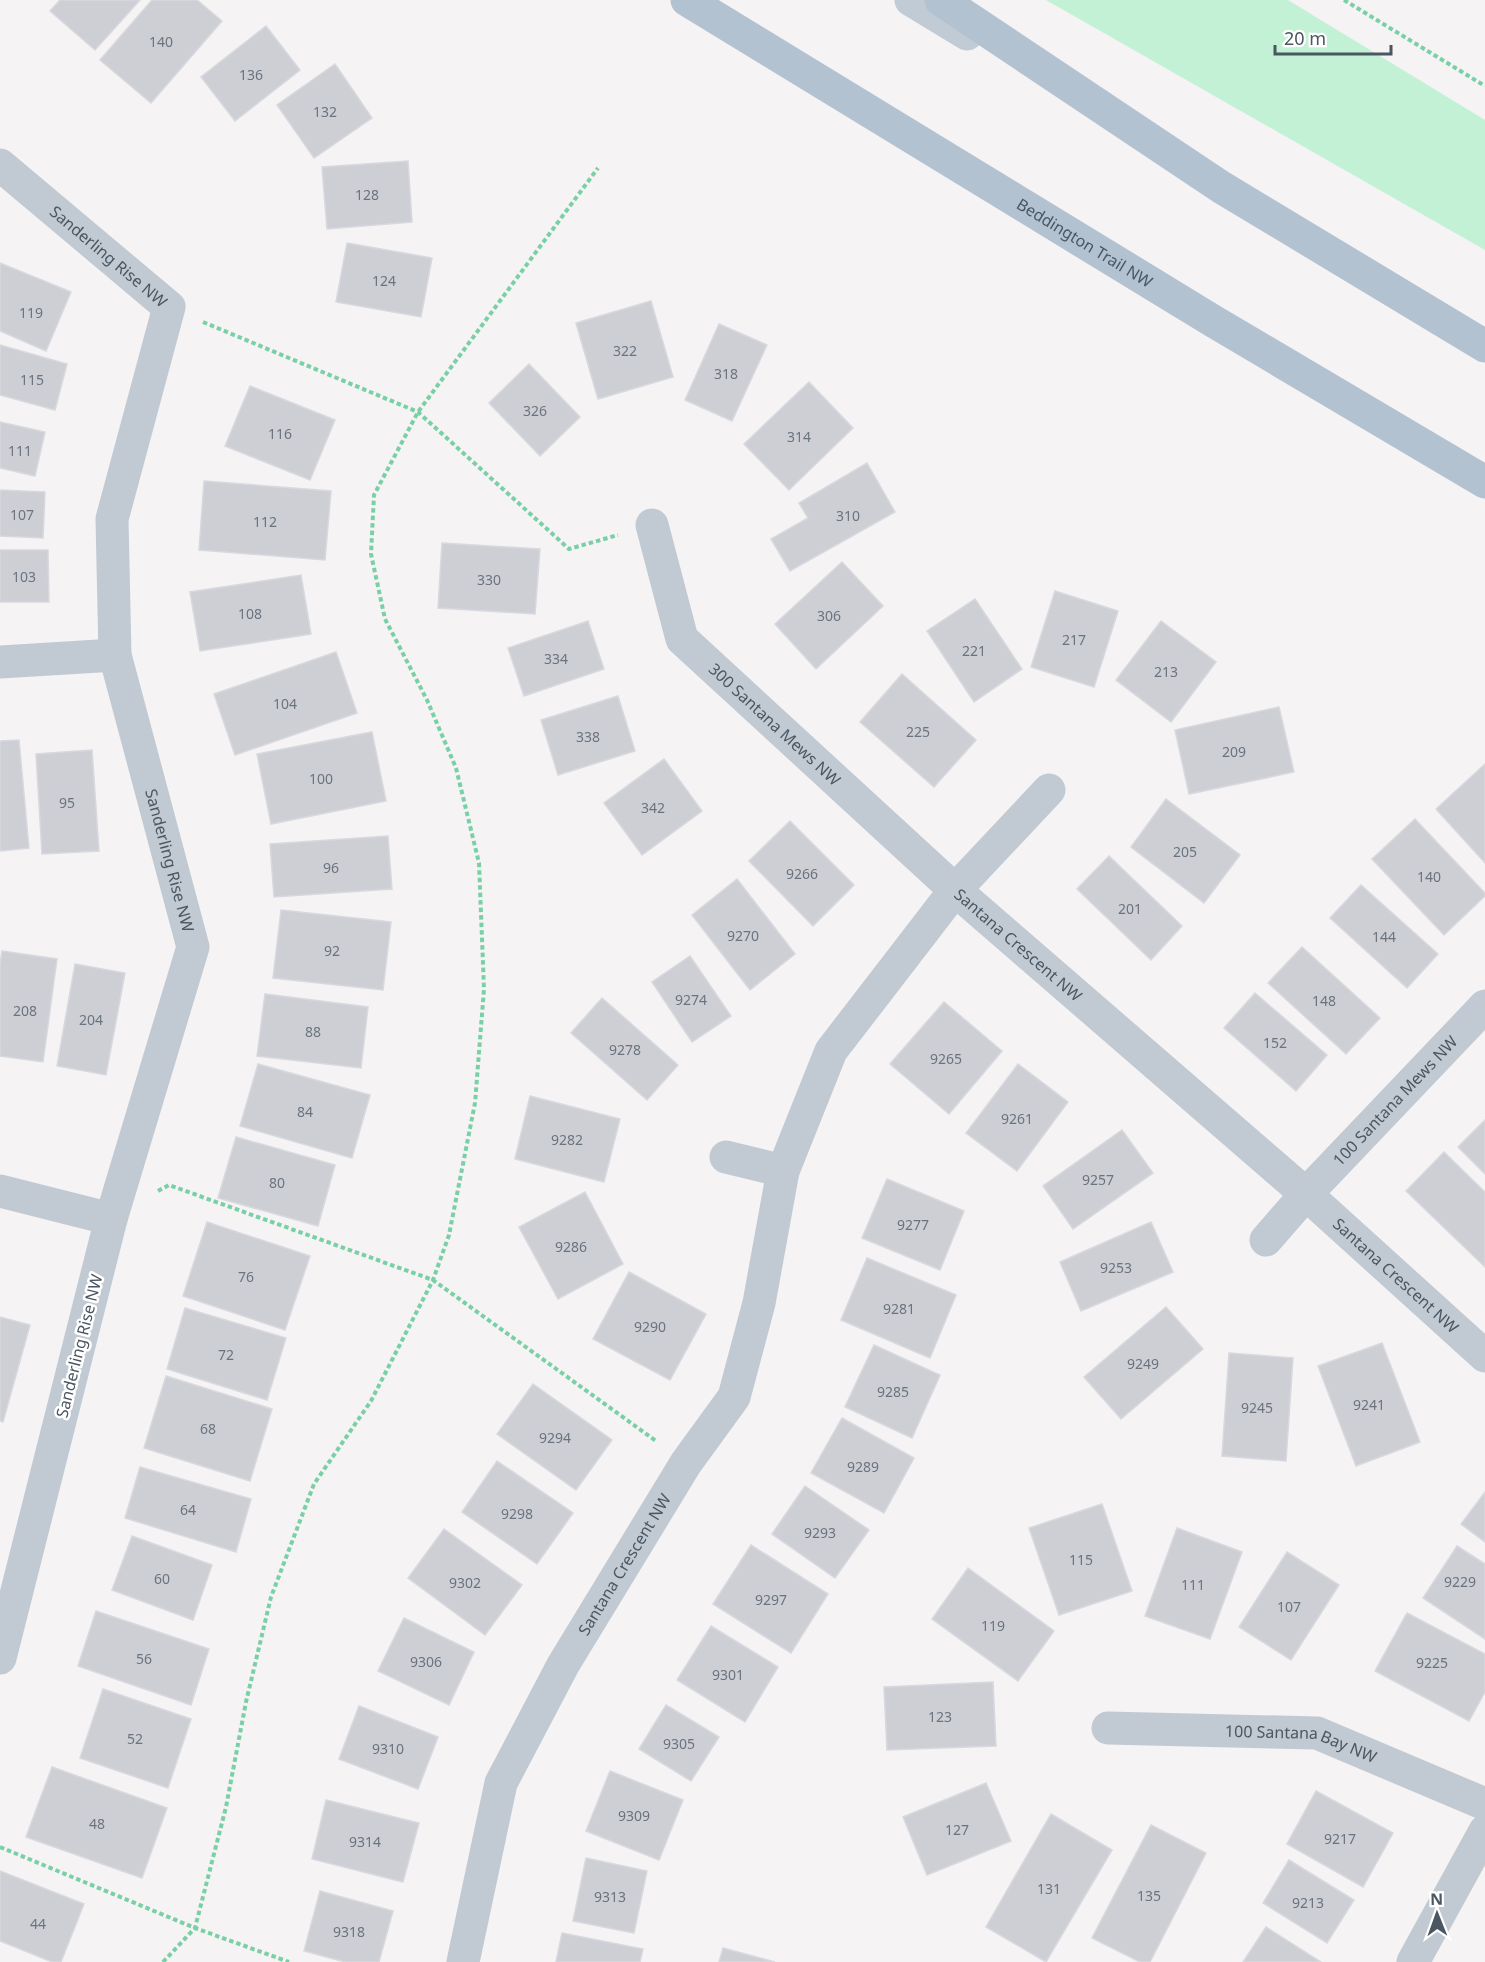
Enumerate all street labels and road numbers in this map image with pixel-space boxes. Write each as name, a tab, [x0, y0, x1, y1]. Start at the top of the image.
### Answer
street label: Beddington Trail NW	[1013, 193, 1157, 293]
street label: Sanderling Rise NW	[45, 201, 172, 312]
street label: 300 Santana Mews NW	[704, 658, 846, 791]
street label: Sanderling Rise NW	[140, 786, 200, 935]
street label: Santana Crescent NW	[950, 883, 1087, 1006]
street label: 100 Santana Mews NW	[1328, 1031, 1462, 1170]
street label: Santana Crescent NW	[1328, 1213, 1464, 1338]
street label: Sanderling Rise NW	[51, 1272, 108, 1420]
street label: Santana Crescent NW	[573, 1489, 676, 1639]
street label: 100 Santana Bay NW	[1225, 1720, 1380, 1768]

